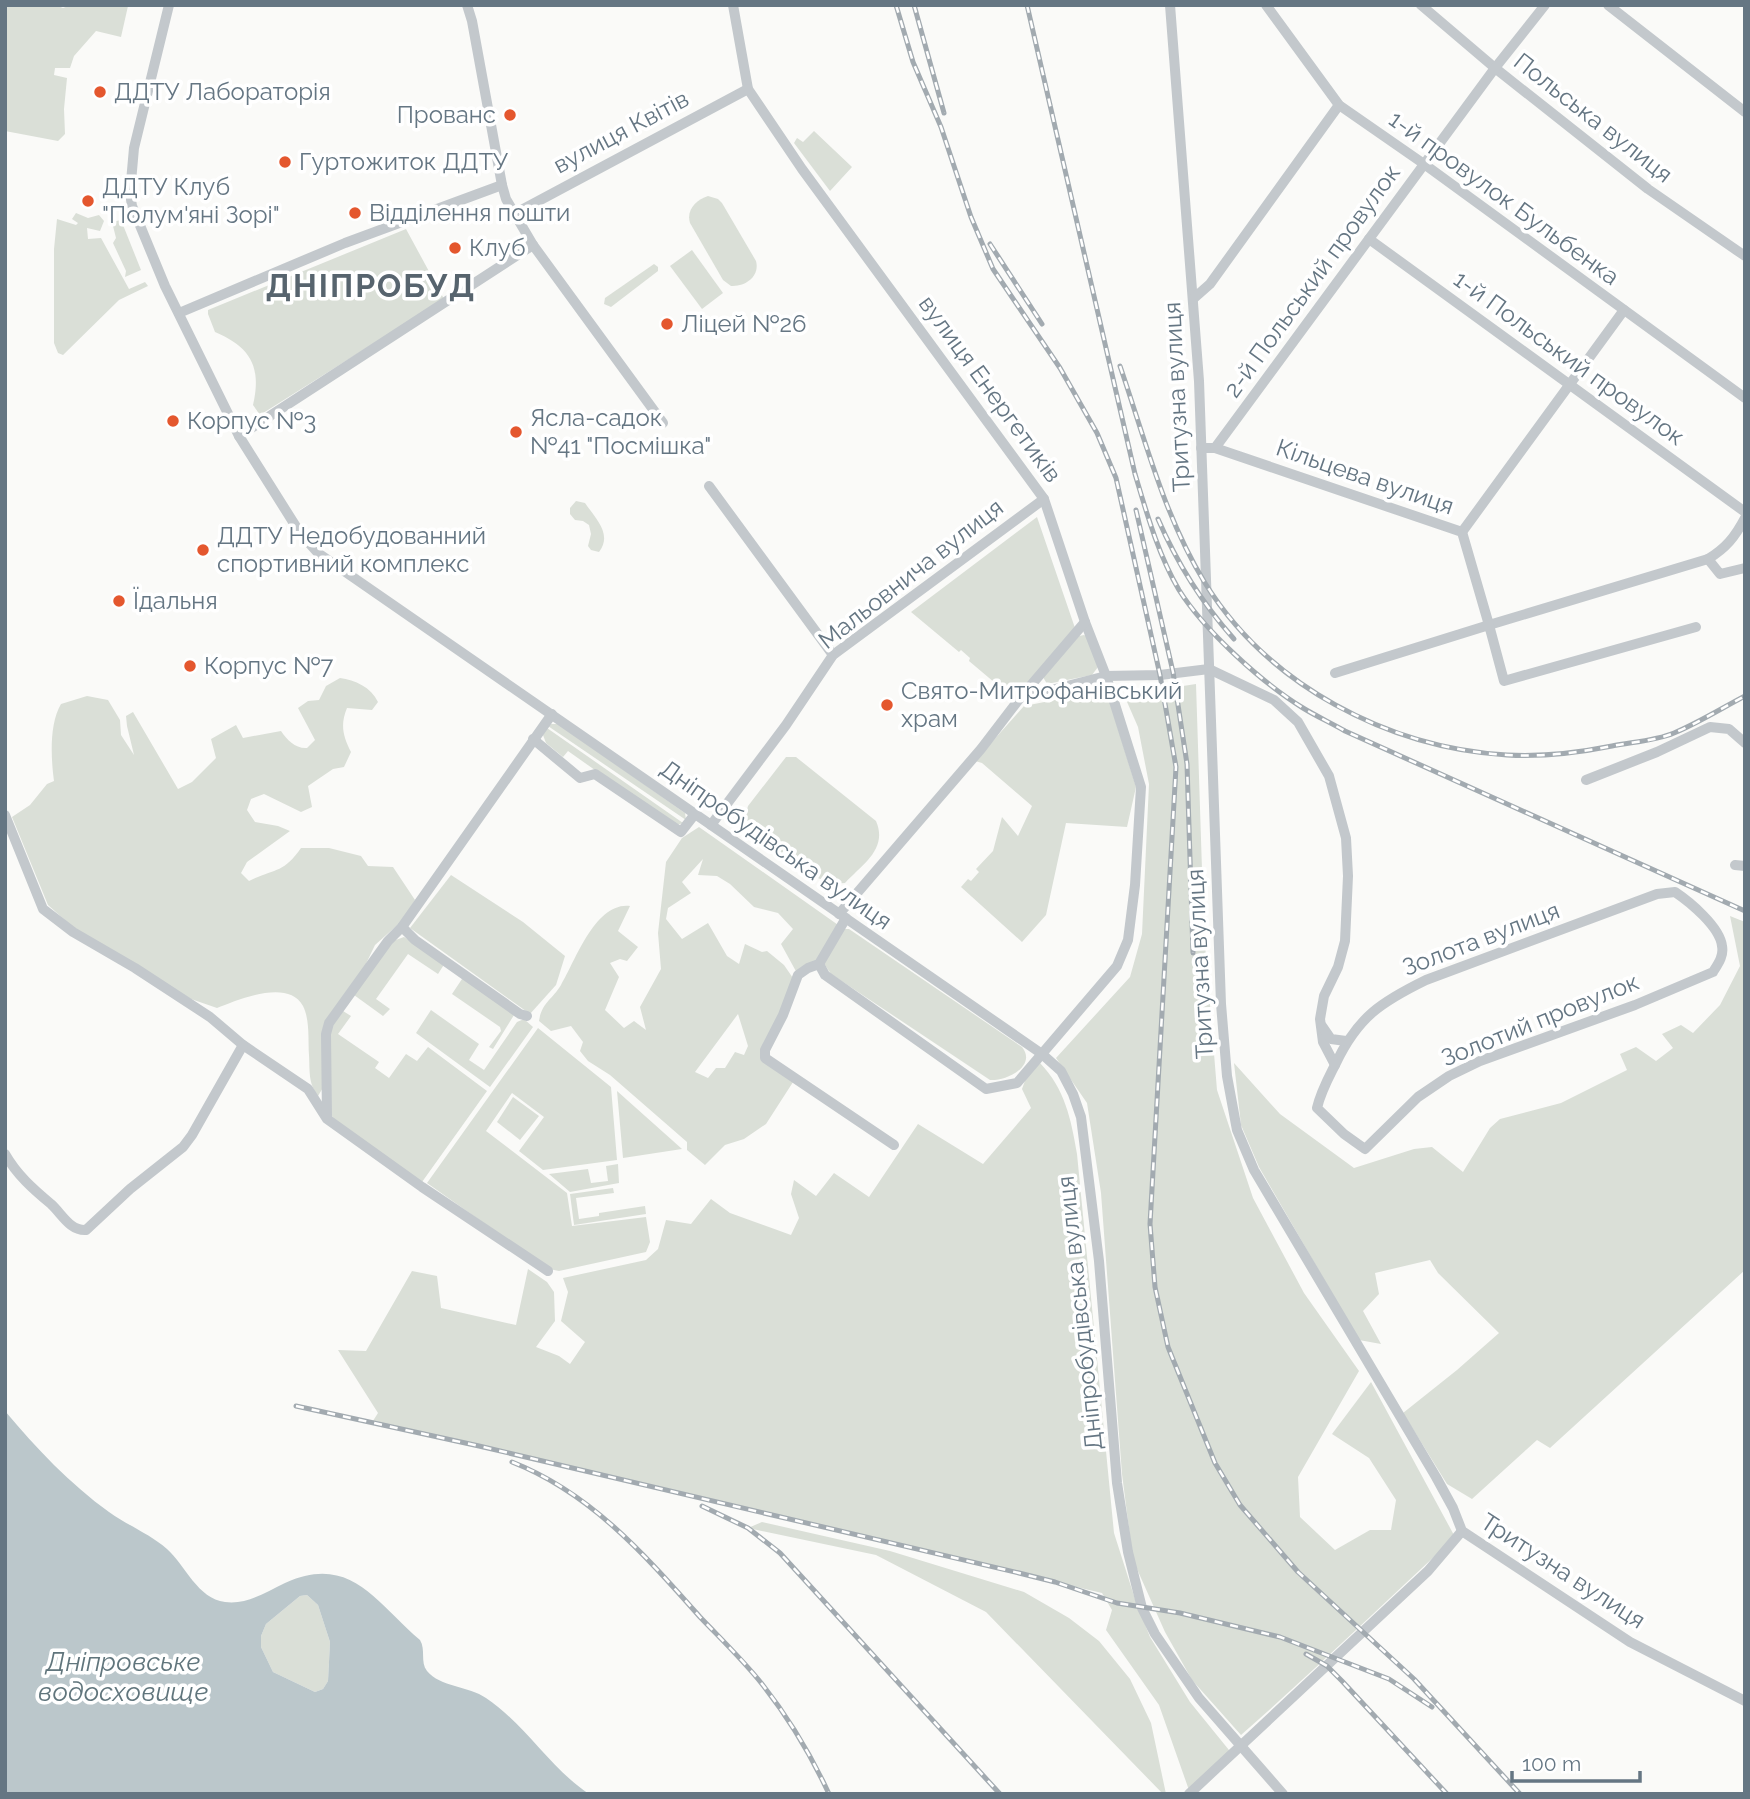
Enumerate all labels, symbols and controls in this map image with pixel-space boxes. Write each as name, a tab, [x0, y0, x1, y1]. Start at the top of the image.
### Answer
street label: Польська вулиця	[1508, 47, 1678, 189]
place label: ДДТУ Лабораторія	[114, 77, 331, 106]
marker: ДДТУ Лабораторія	[92, 84, 108, 100]
street label: вулиця Квітів	[548, 84, 693, 179]
place label: Прованс	[397, 100, 496, 129]
street label: 1-й провулок Бульбенка	[1383, 104, 1625, 291]
marker: Прованс	[502, 107, 518, 123]
place label: Гуртожиток ДДТУ	[299, 147, 508, 176]
marker: Гуртожиток ДДТУ	[277, 154, 293, 170]
street label: 2-й Польський провулок	[1217, 159, 1406, 403]
place label: ДДТУ Клуб "Полум'яні Зорі"	[102, 172, 280, 229]
marker: ДДТУ Клуб "Полум'яні Зорі"	[80, 193, 96, 209]
place label: Відділення пошти	[369, 198, 570, 227]
marker: Відділення пошти	[347, 205, 363, 221]
place label: Клуб	[469, 233, 525, 262]
marker: Клуб	[447, 240, 463, 256]
street label: 1-й Польський провулок	[1448, 264, 1690, 451]
district label: ДНІПРОБУД	[266, 267, 476, 304]
street label: вулиця Енергетиків	[913, 290, 1068, 488]
street label: Тритузна вулиця	[1157, 301, 1196, 493]
place label: Ліцей №26	[681, 309, 806, 338]
marker: Ліцей №26	[659, 316, 675, 332]
place label: Ясла-садок №41 "Посмішка"	[530, 403, 711, 460]
place label: Корпус №3	[187, 406, 316, 435]
marker: Корпус №3	[165, 413, 181, 429]
marker: Ясла-садок №41 "Посмішка"	[508, 424, 524, 440]
street label: Кільцева вулиця	[1273, 433, 1458, 521]
street label: Мальовнича вулиця	[813, 492, 1009, 655]
place label: ДДТУ Недобудованний спортивний комплекс	[217, 521, 486, 578]
marker: ДДТУ Недобудованний спортивний комплекс	[195, 542, 211, 558]
place label: Їдальня	[133, 586, 218, 615]
marker: Їдальня	[111, 593, 127, 609]
place label: Корпус №7	[204, 651, 333, 680]
marker: Корпус №7	[182, 658, 198, 674]
place label: Свято-Митрофанівський храм	[901, 676, 1182, 733]
marker: Свято-Митрофанівський храм	[879, 697, 895, 713]
street label: Дніпробудівська вулиця	[655, 754, 898, 936]
street label: Тритузна вулиця	[1180, 868, 1219, 1060]
street label: Золота вулиця	[1398, 895, 1563, 982]
street label: Золотий провулок	[1437, 967, 1643, 1072]
street label: Дніпробудівська вулиця	[1051, 1174, 1108, 1452]
street label: Тритузна вулиця	[1476, 1507, 1651, 1635]
water label: Дніпровське водосховище	[37, 1647, 209, 1707]
scale bar	[1512, 1740, 1640, 1784]
text: 100 m	[1522, 1751, 1581, 1776]

